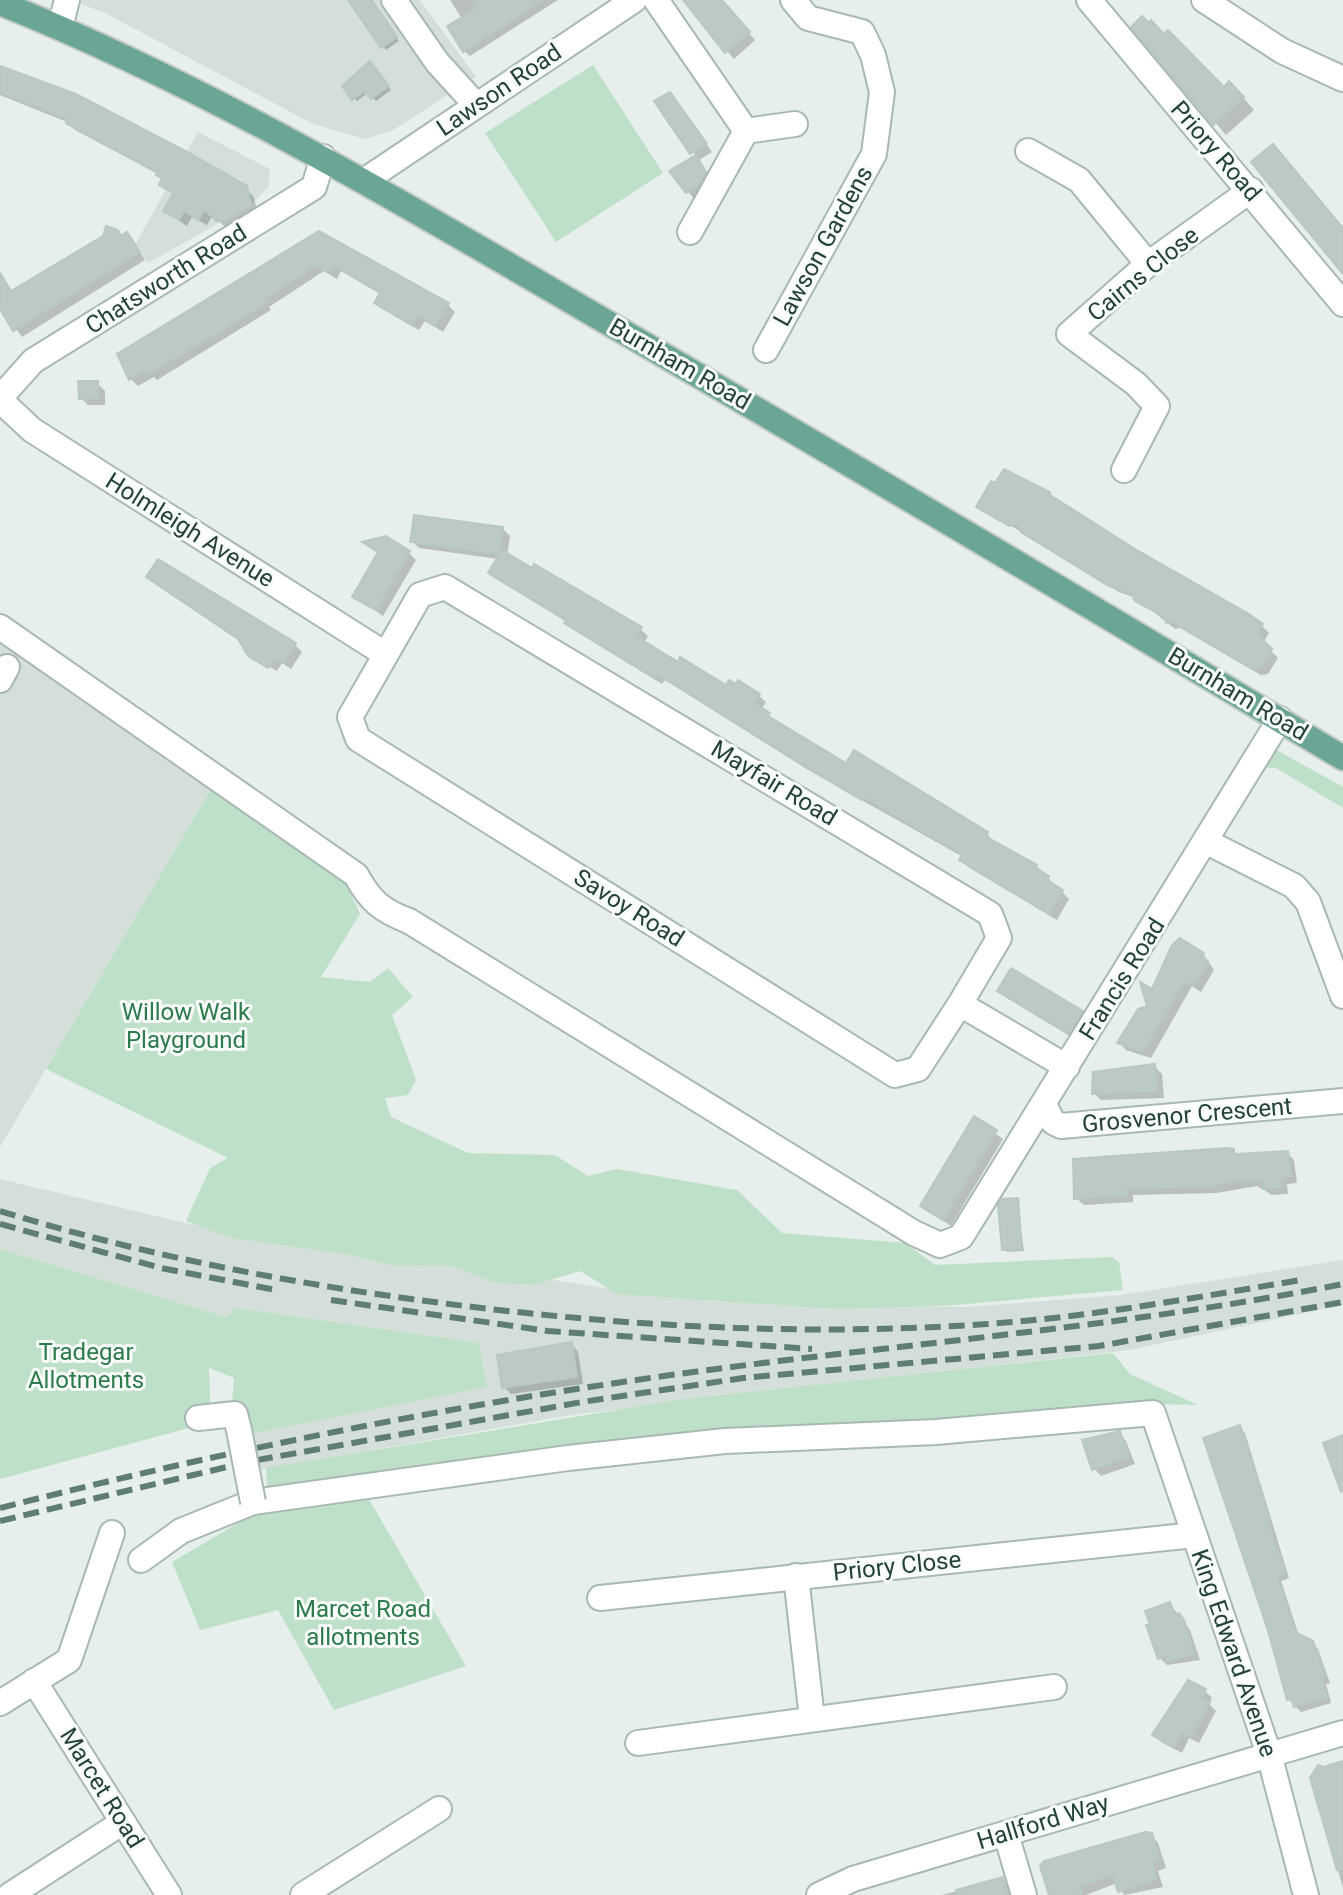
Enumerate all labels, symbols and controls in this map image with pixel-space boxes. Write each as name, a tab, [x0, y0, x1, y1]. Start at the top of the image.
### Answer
street label: Lawson Road	[431, 38, 567, 142]
street label: Priory Road	[1165, 95, 1267, 207]
street label: Lawson Gardens	[767, 161, 879, 331]
street label: Chatsworth Road	[80, 218, 252, 340]
street label: Cairns Close	[1082, 221, 1204, 327]
street label: Burnham Road	[605, 312, 755, 416]
street label: Holmleigh Avenue	[101, 467, 279, 593]
street label: Burnham Road	[1163, 641, 1313, 747]
street label: Mayfair Road	[706, 735, 842, 831]
street label: Savoy Road	[569, 863, 689, 953]
street label: Francis Road	[1073, 913, 1171, 1045]
park label: Willow Walk Playground	[122, 998, 251, 1054]
street label: Grosvenor Crescent	[1081, 1092, 1293, 1138]
park label: Tradegar Allotments	[28, 1338, 144, 1394]
street label: Priory Close	[832, 1545, 962, 1587]
street label: King Edward Avenue	[1185, 1546, 1283, 1760]
park label: Marcet Road allotments	[295, 1595, 431, 1651]
street label: Marcet Road	[54, 1723, 150, 1853]
street label: Hallford Way	[974, 1788, 1113, 1855]

